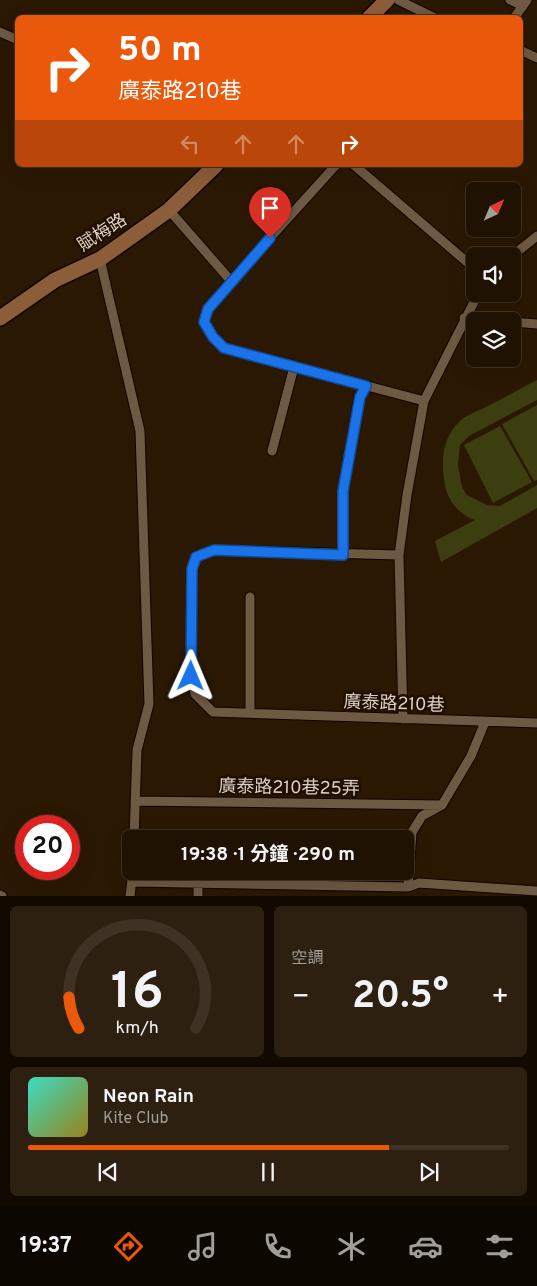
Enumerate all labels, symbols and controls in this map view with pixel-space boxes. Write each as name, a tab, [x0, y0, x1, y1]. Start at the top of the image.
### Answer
text: 50 m	[118, 29, 202, 73]
icon: right	[35, 35, 100, 100]
text: 廣泰路210巷	[118, 79, 242, 106]
icon: left	[176, 130, 204, 158]
icon: ahead	[229, 130, 257, 158]
icon: ahead	[282, 130, 310, 158]
icon: right	[335, 130, 363, 158]
north arrow	[466, 182, 521, 238]
map controls	[466, 182, 521, 367]
pin	[249, 187, 291, 238]
icon: arrive	[256, 194, 284, 222]
street label: 賦梅路	[74, 209, 132, 258]
button: sound	[466, 247, 521, 302]
button: layers	[466, 312, 521, 367]
position arrow	[164, 649, 216, 701]
street label: 廣泰路210巷	[343, 691, 445, 718]
street label: 廣泰路210巷25弄	[218, 776, 360, 801]
speed limit sign: 20	[15, 815, 80, 880]
text: 19:38 · 1 分鐘 · 290 m	[181, 843, 355, 867]
text: 空調	[292, 949, 324, 969]
text: 16	[110, 961, 163, 1027]
text: 20.5°	[352, 973, 448, 1022]
text: −	[292, 980, 310, 1016]
text: +	[491, 980, 509, 1016]
text: km/h	[115, 1017, 158, 1040]
text: Neon Rain	[103, 1085, 194, 1109]
text: Kite Club	[103, 1109, 168, 1129]
icon: previous	[94, 1158, 122, 1186]
icon: pause	[254, 1158, 282, 1186]
icon: next	[415, 1158, 443, 1186]
icon: directions	[111, 1229, 146, 1264]
icon: music	[185, 1229, 220, 1264]
icon: phone	[260, 1229, 295, 1264]
icon: climate	[334, 1229, 369, 1264]
icon: car	[408, 1229, 443, 1264]
icon: filters	[482, 1229, 517, 1264]
text: 19:37	[20, 1233, 72, 1260]

